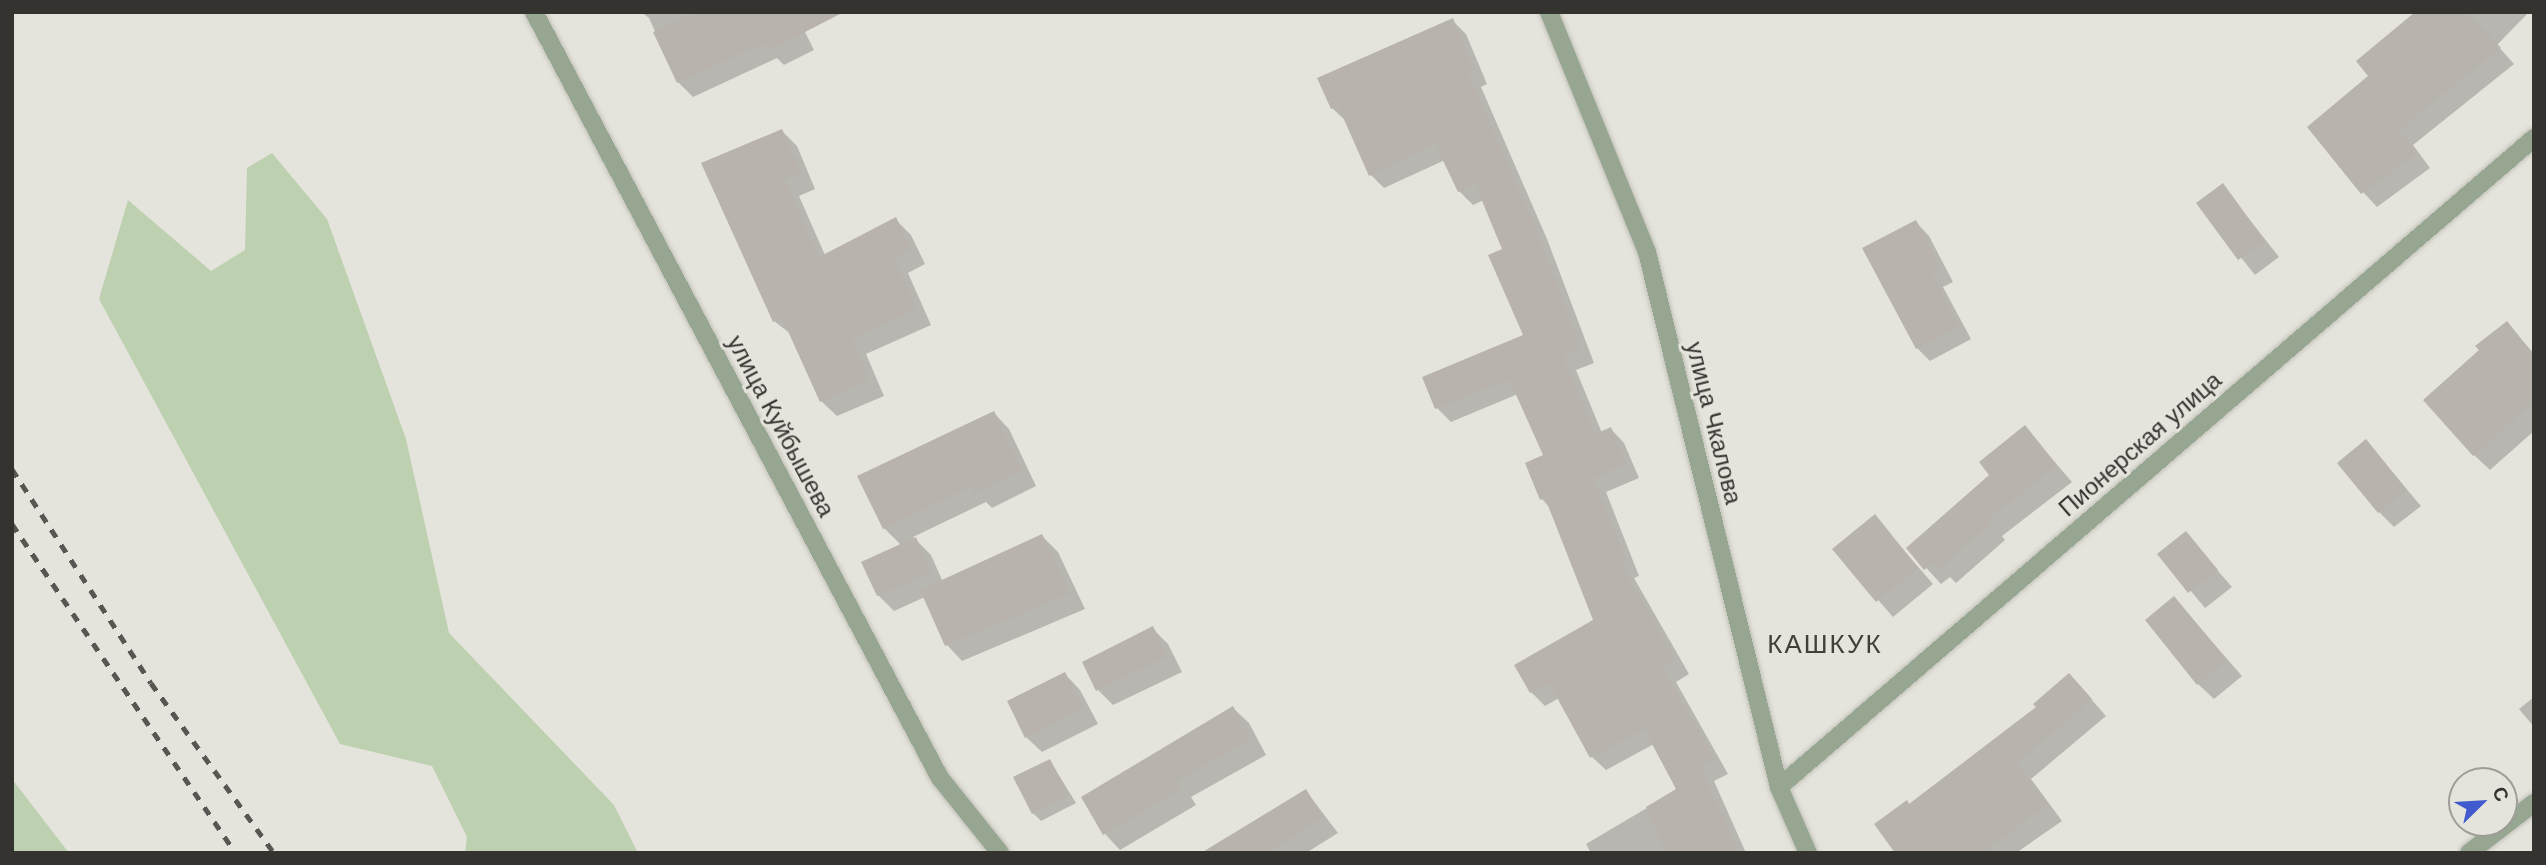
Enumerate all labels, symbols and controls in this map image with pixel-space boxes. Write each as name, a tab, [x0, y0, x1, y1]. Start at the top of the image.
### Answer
street label: улица Куйбышева	[721, 330, 841, 522]
street label: улица Чкалова	[1680, 339, 1748, 507]
street label: Пионерская улица	[2053, 366, 2227, 522]
district label: КАШКУК	[1768, 629, 1882, 661]
north arrow	[2448, 767, 2518, 837]
text: С	[2488, 784, 2513, 805]

